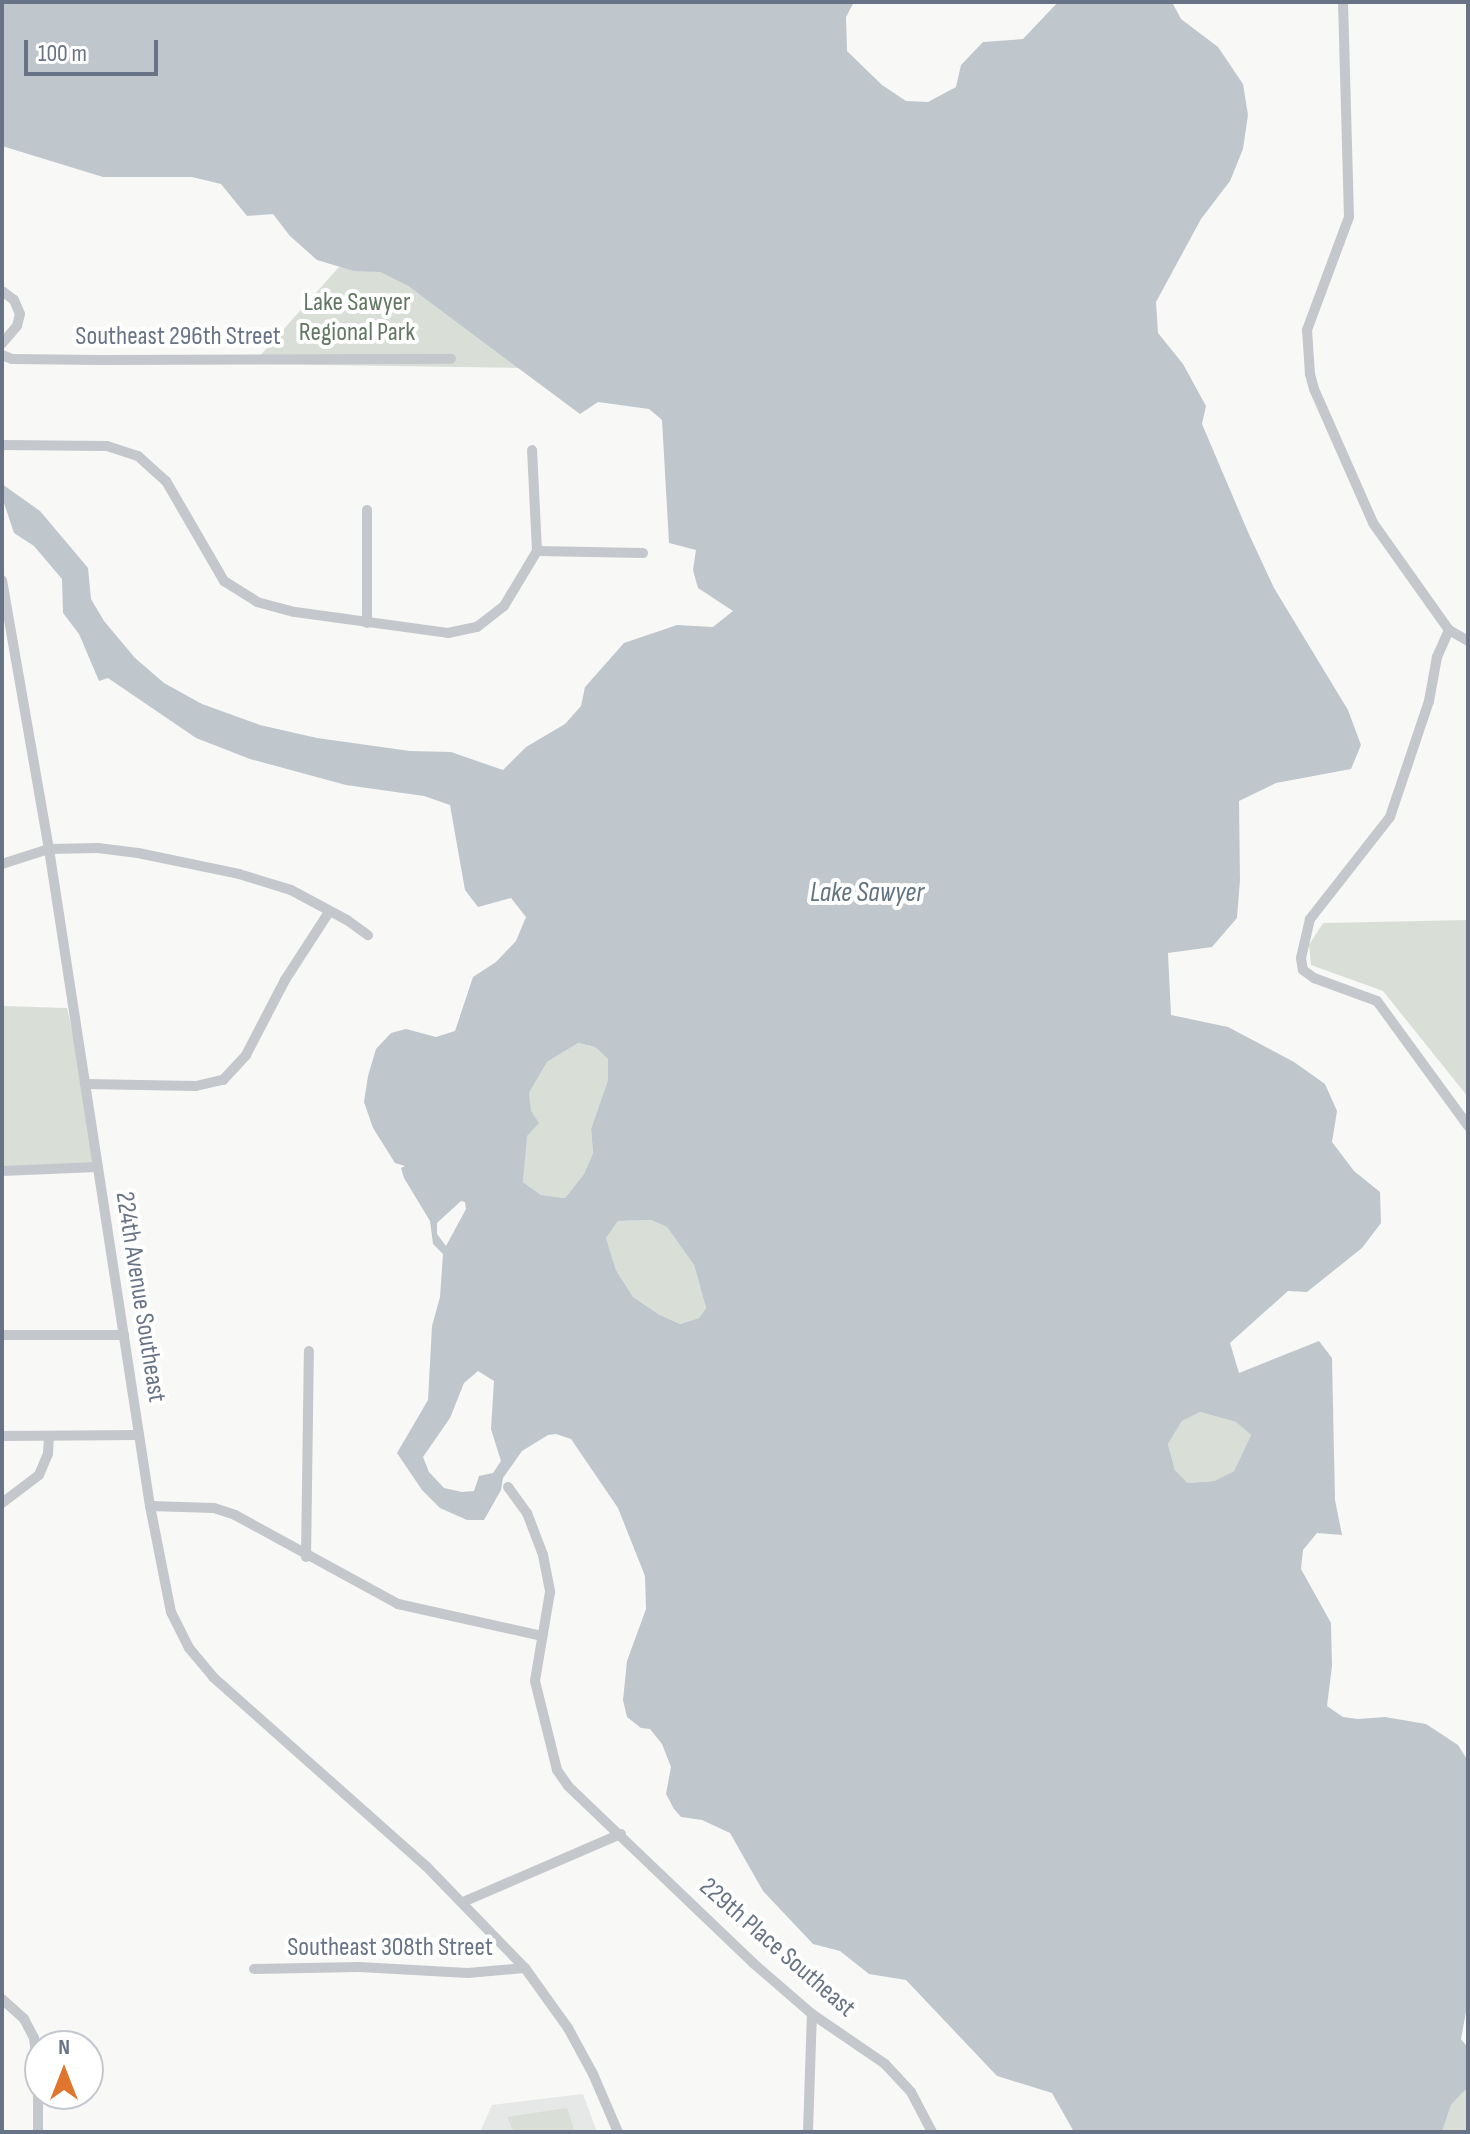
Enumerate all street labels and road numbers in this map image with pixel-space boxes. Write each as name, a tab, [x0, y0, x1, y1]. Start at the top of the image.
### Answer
street label: Southeast 296th Street	[75, 321, 281, 353]
street label: 224th Avenue Southeast	[108, 1190, 172, 1404]
street label: 229th Place Southeast	[693, 1872, 861, 2024]
street label: Southeast 308th Street	[287, 1932, 493, 1964]

